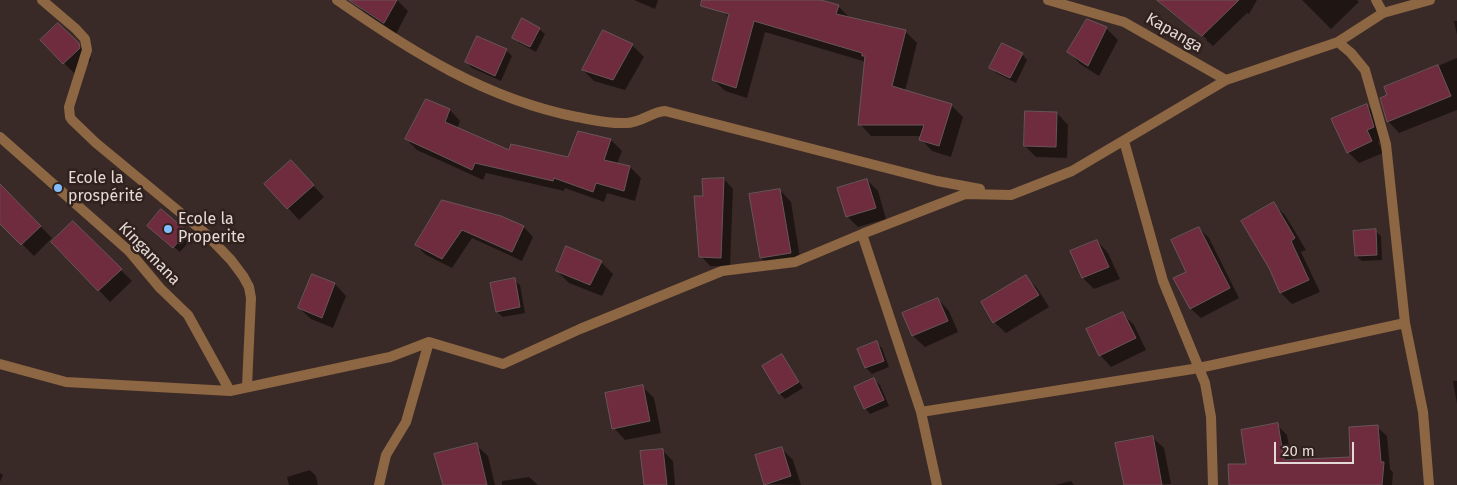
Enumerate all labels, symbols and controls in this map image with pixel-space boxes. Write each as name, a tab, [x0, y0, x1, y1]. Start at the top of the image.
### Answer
street label: Kapanga	[1142, 9, 1206, 57]
place label: Ecole la prospérité	[68, 169, 143, 207]
marker: Ecole la prospérité	[52, 182, 64, 194]
place label: Ecole la Properite	[178, 210, 245, 248]
street label: Kingamana	[114, 218, 184, 290]
marker: Ecole la Properite	[162, 223, 174, 235]
scale bar	[1277, 432, 1357, 464]
text: 20 m	[1282, 442, 1315, 460]

